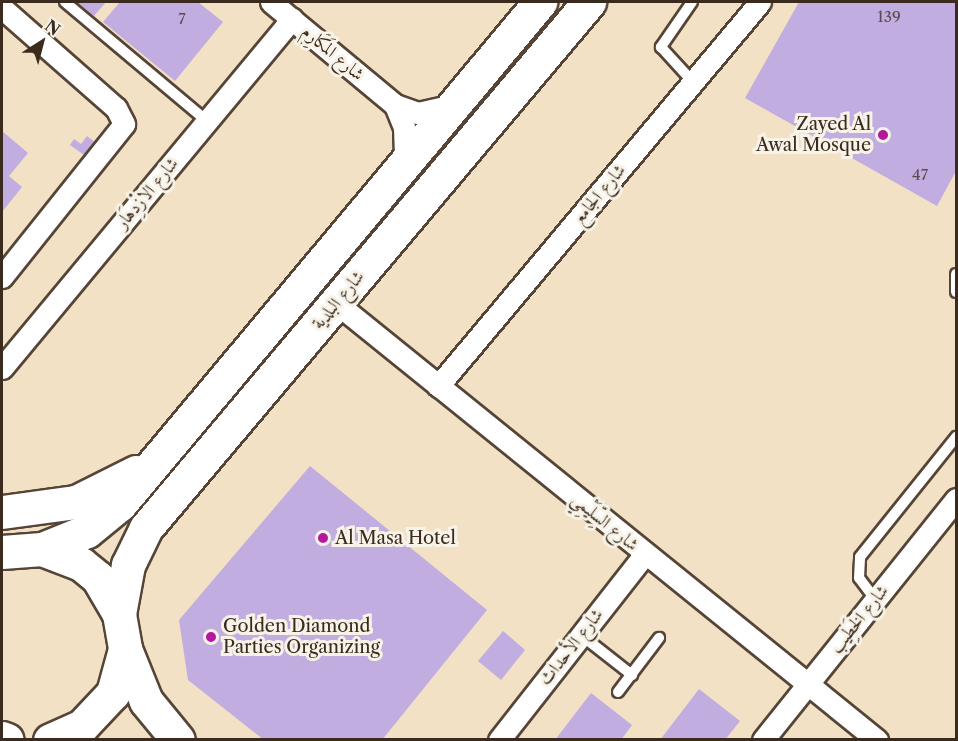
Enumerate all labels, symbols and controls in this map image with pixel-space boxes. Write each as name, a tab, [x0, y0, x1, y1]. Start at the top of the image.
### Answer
house number: 139	[877, 8, 901, 26]
house number: 7	[178, 10, 186, 28]
north arrow	[12, 12, 72, 72]
text: N	[41, 15, 64, 40]
street label: شارع المَكَارِم	[298, 21, 368, 85]
place label: Zayed Al Awal Mosque	[756, 114, 871, 156]
marker: Zayed Al Awal Mosque	[876, 128, 890, 142]
street label: شارع الازْدِهَار	[111, 153, 183, 233]
street label: شارع الجامع	[568, 160, 630, 228]
house number: 47	[912, 166, 928, 184]
street label: شارع البلدية	[307, 266, 369, 334]
street label: شارع السِّلَيْمِي	[567, 488, 643, 556]
place label: Al Masa Hotel	[335, 527, 456, 549]
marker: Al Masa Hotel	[316, 531, 330, 545]
street label: شارع الخَطِيب	[825, 581, 893, 657]
street label: شارع الأحداث	[534, 604, 608, 690]
place label: Golden Diamond Parties Organizing	[223, 616, 380, 658]
marker: Golden Diamond Parties Organizing	[204, 630, 218, 644]

